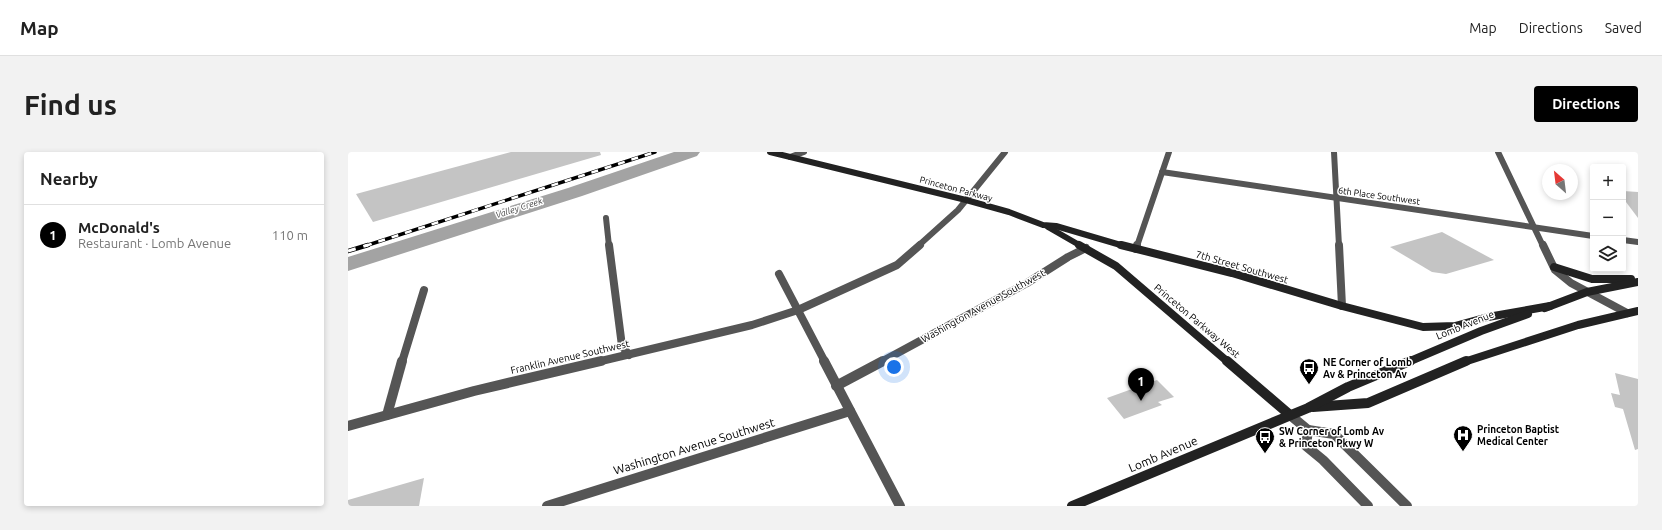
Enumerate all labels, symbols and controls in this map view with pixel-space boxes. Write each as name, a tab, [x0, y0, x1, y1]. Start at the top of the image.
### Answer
text: Map	[20, 17, 59, 39]
text: Map	[1469, 20, 1497, 36]
text: Directions	[1519, 20, 1583, 36]
text: Saved	[1605, 20, 1642, 36]
button: Directions	[1534, 86, 1638, 122]
text: Find us	[24, 89, 117, 120]
north arrow	[1542, 164, 1578, 200]
map controls	[1590, 164, 1626, 272]
button: +	[1590, 164, 1626, 200]
text: Nearby	[40, 169, 98, 188]
street label: Princeton Parkway	[918, 174, 994, 204]
street label: 6th Place Southwest	[1337, 185, 1421, 207]
water label: Valley Creek	[494, 196, 544, 220]
button: −	[1590, 200, 1626, 236]
text: McDonald's	[78, 219, 160, 236]
text: 1	[49, 228, 57, 242]
text: 110 m	[272, 228, 308, 242]
text: Restaurant · Lomb Avenue	[78, 236, 231, 250]
button: layers	[1590, 236, 1626, 272]
street label: 7th Street Southwest	[1194, 249, 1290, 286]
street label: Washington Avenue Southwest	[919, 267, 1047, 345]
street label: Princeton Parkway West	[1152, 282, 1242, 360]
street label: Lomb Avenue	[1434, 308, 1496, 342]
street label: Franklin Avenue Southwest	[509, 338, 631, 376]
your location	[884, 357, 904, 377]
bus stop icon: NE Corner of Lomb Av & Princeton Av	[1298, 357, 1320, 385]
place label: NE Corner of Lomb Av & Princeton Av	[1323, 357, 1412, 380]
pin: 1	[1128, 368, 1154, 401]
street label: Washington Avenue Southwest	[612, 415, 776, 477]
hospital icon: Princeton Baptist Medical Center	[1452, 424, 1474, 452]
place label: Princeton Baptist Medical Center	[1477, 424, 1560, 447]
bus stop icon: SW Corner of Lomb Av & Princeton Pkwy W	[1254, 426, 1276, 454]
place label: SW Corner of Lomb Av & Princeton Pkwy W	[1279, 426, 1385, 449]
street label: Lomb Avenue	[1127, 434, 1199, 474]

